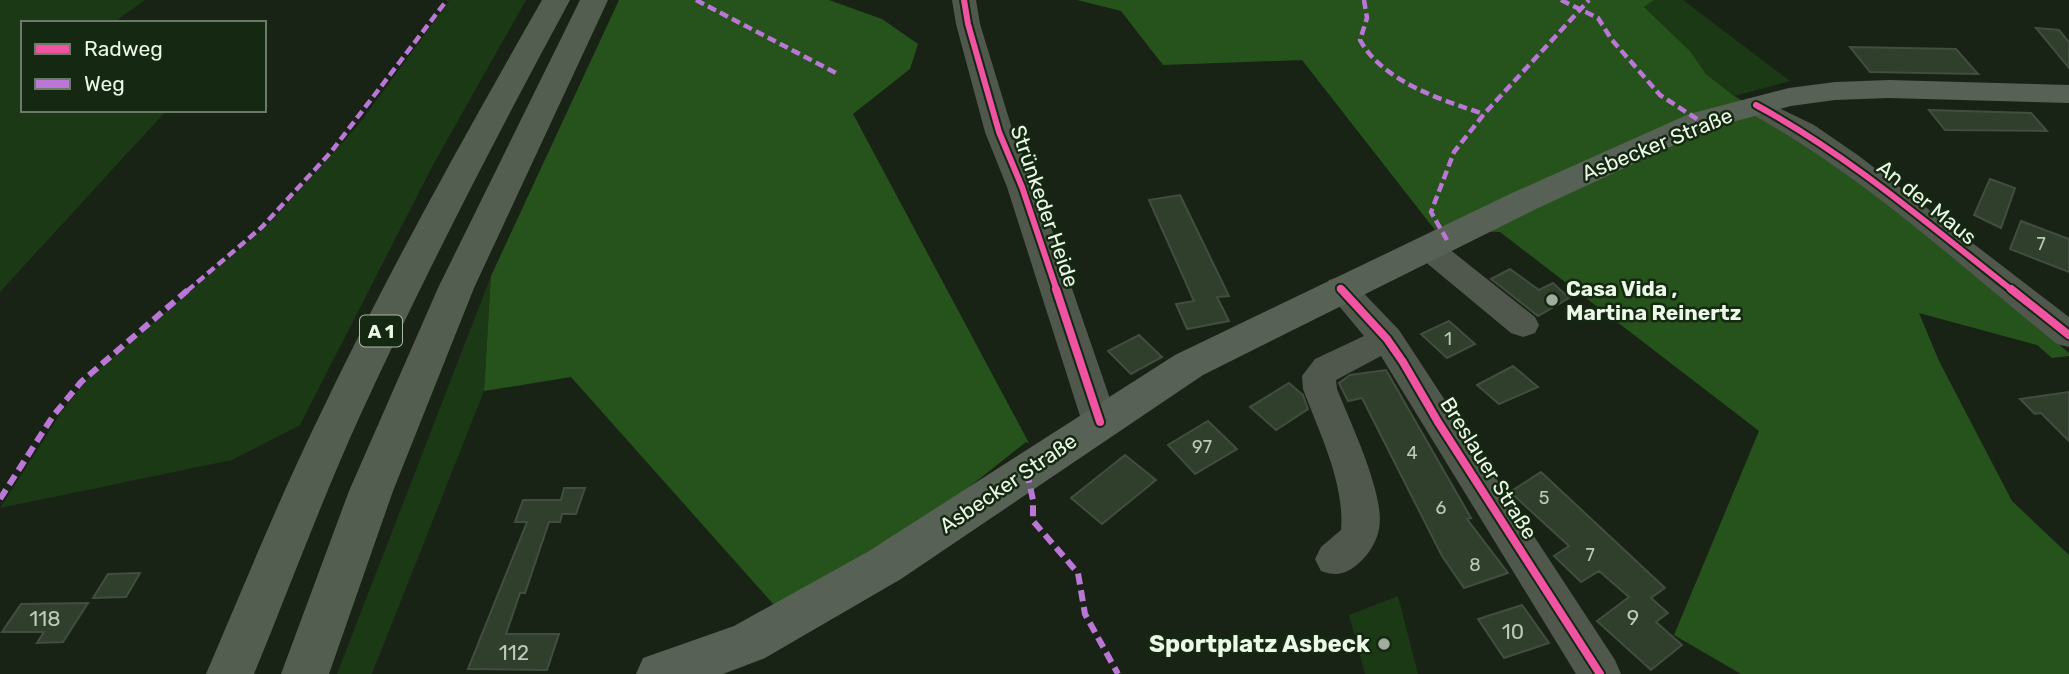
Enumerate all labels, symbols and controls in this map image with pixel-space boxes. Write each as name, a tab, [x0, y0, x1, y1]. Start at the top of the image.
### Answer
legend	[21, 21, 266, 112]
text: Radweg	[84, 36, 163, 61]
text: Weg	[84, 71, 125, 96]
street label: Asbecker Straße	[1578, 102, 1736, 186]
street label: Strünkeder Heide	[1006, 122, 1084, 290]
street label: An der Maus	[1872, 154, 1982, 250]
house number: 7	[2036, 233, 2046, 255]
place label: Casa Vida , Martina Reinertz	[1566, 276, 1741, 325]
marker: Casa Vida , Martina Reinertz	[1544, 292, 1560, 308]
road number: A 1	[360, 316, 402, 346]
house number: 1	[1444, 328, 1452, 350]
street label: Breslauer Straße	[1435, 392, 1543, 544]
street label: Asbecker Straße	[935, 428, 1081, 538]
house number: 97	[1192, 436, 1212, 458]
house number: 4	[1406, 442, 1418, 464]
house number: 5	[1539, 487, 1549, 509]
house number: 6	[1436, 497, 1447, 519]
house number: 7	[1585, 544, 1595, 566]
house number: 8	[1469, 554, 1481, 576]
house number: 9	[1627, 605, 1639, 630]
house number: 118	[29, 606, 61, 631]
house number: 10	[1502, 619, 1524, 644]
place label: Sportplatz Asbeck	[1149, 630, 1370, 658]
marker: Sportplatz Asbeck	[1376, 636, 1392, 652]
house number: 112	[499, 640, 529, 665]

